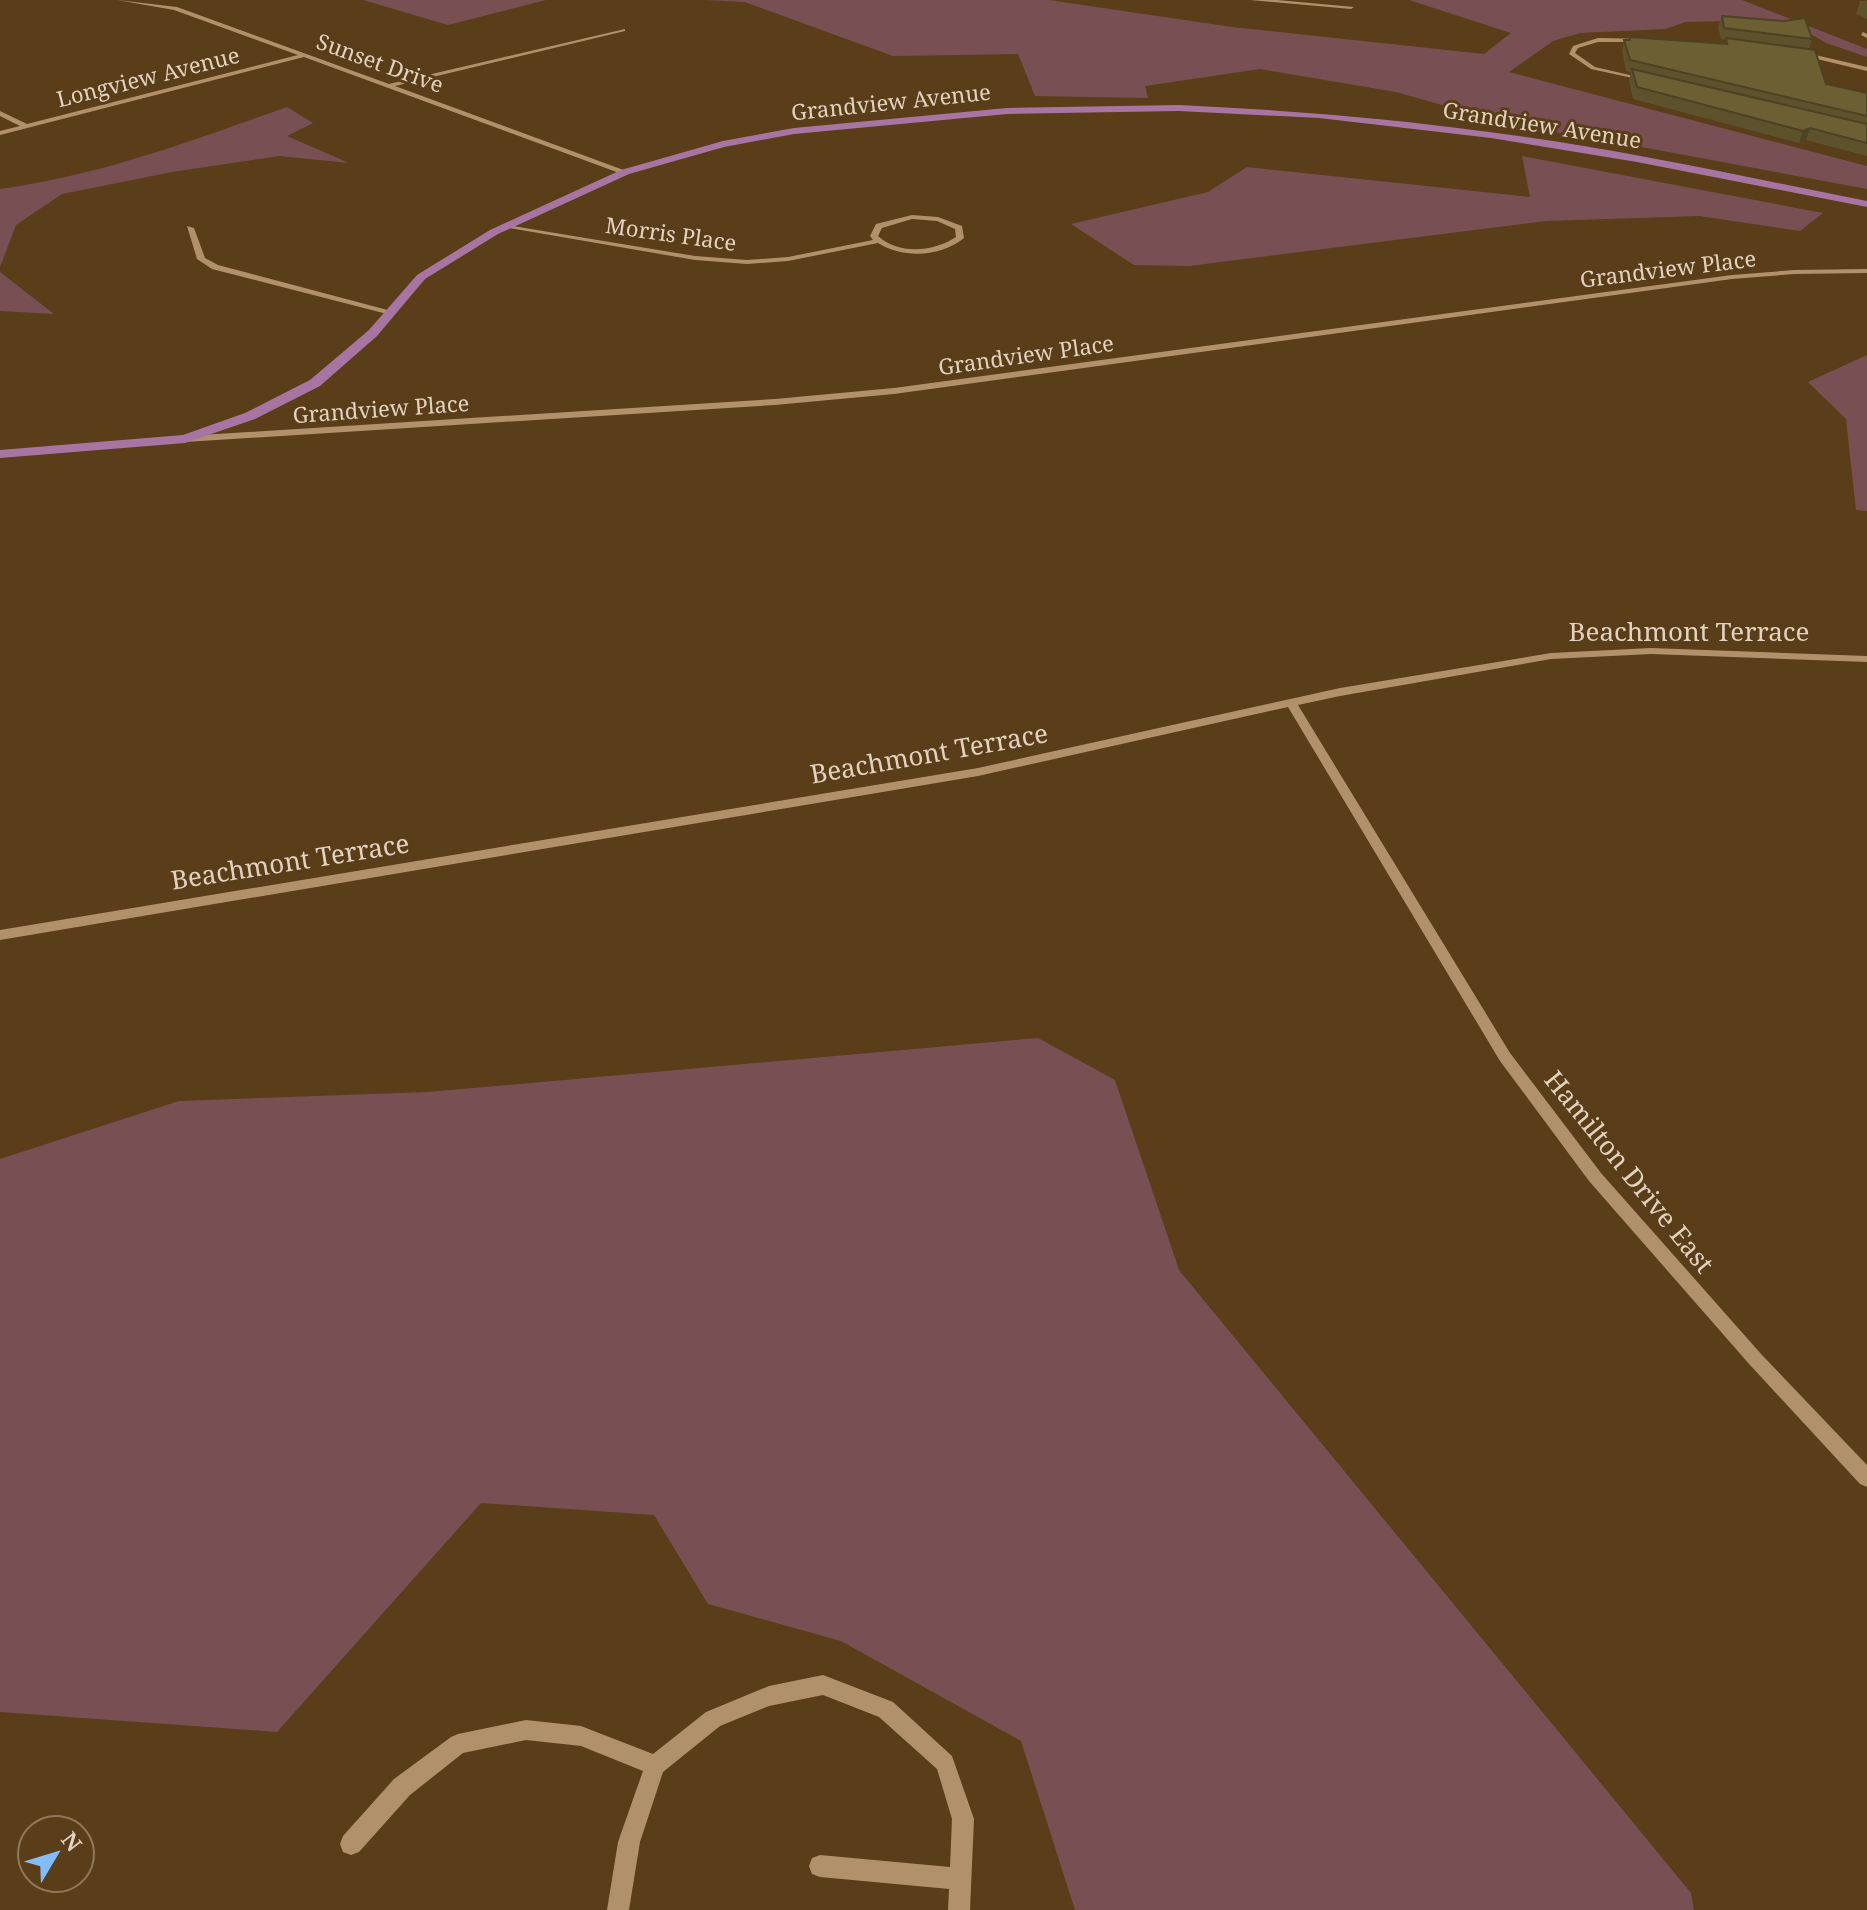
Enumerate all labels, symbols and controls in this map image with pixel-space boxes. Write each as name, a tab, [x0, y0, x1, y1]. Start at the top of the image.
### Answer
street label: Sunset Drive	[313, 25, 448, 99]
street label: Longview Avenue	[53, 39, 242, 113]
street label: Grandview Avenue	[790, 76, 992, 126]
street label: Grandview Avenue	[1441, 94, 1644, 155]
street label: Morris Place	[604, 209, 738, 257]
street label: Grandview Place	[1578, 242, 1758, 294]
street label: Grandview Place	[936, 327, 1116, 381]
street label: Grandview Place	[292, 387, 470, 429]
street label: Beachmont Terrace	[1569, 613, 1809, 649]
street label: Beachmont Terrace	[807, 714, 1051, 792]
street label: Beachmont Terrace	[168, 824, 412, 898]
street label: Hamilton Drive East	[1537, 1063, 1723, 1280]
north arrow	[16, 1814, 96, 1894]
text: N	[55, 1825, 90, 1857]

